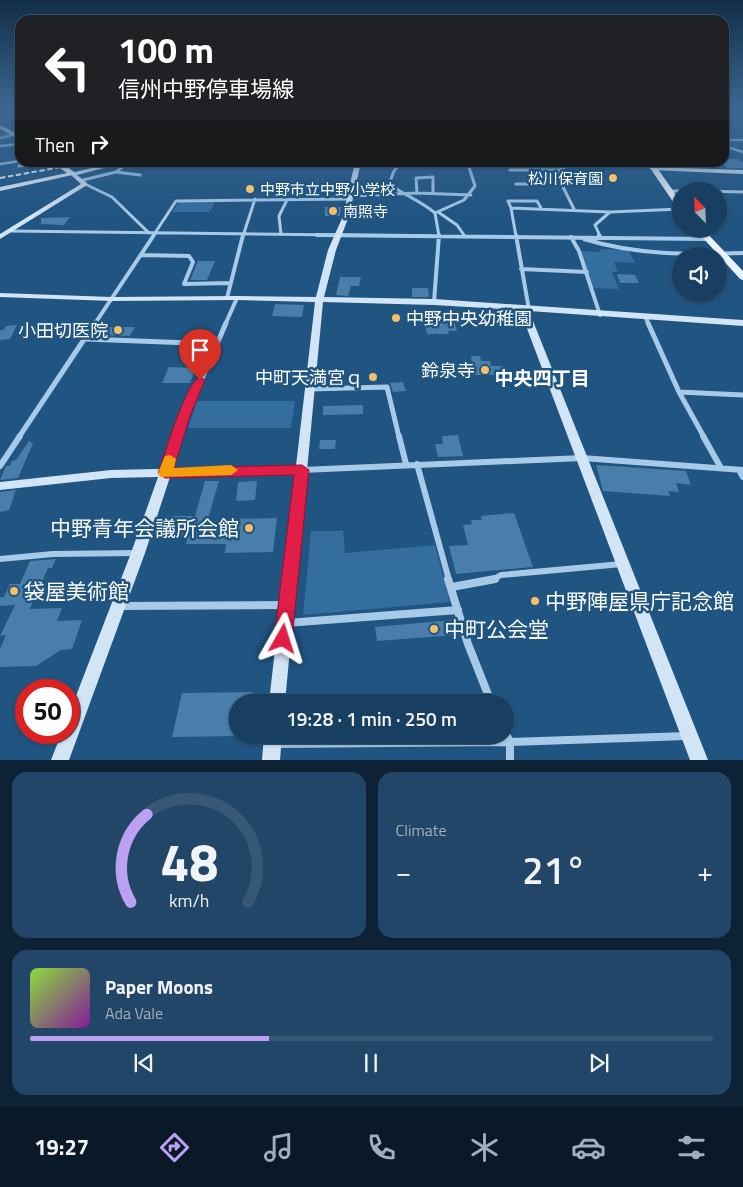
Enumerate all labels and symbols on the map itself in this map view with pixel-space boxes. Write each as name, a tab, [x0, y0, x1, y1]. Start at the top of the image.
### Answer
place label: 松川保育園	[528, 167, 603, 190]
marker: 松川保育園	[607, 172, 619, 184]
place label: 中野市立中野小学校	[260, 178, 395, 201]
north arrow	[672, 182, 728, 238]
marker: 中野市立中野小学校	[244, 183, 256, 195]
place label: 南照寺	[343, 200, 388, 223]
marker: 南照寺	[327, 205, 339, 217]
place label: 中野中央幼稚園	[406, 305, 532, 332]
marker: 中野中央幼稚園	[390, 312, 402, 324]
place label: 小田切医院	[18, 317, 108, 344]
marker: 小田切医院	[112, 324, 124, 336]
pin	[179, 329, 221, 380]
place label: 鈴泉寺	[421, 357, 475, 384]
district label: 中央四丁目	[494, 363, 590, 392]
place label: 中町天満宮ｑ	[255, 364, 363, 391]
marker: 鈴泉寺	[479, 364, 491, 376]
marker: 中町天満宮ｑ	[367, 371, 379, 383]
place label: 中野青年会議所会館	[50, 512, 239, 544]
marker: 中野青年会議所会館	[243, 522, 255, 534]
place label: 袋屋美術館	[24, 575, 129, 607]
marker: 袋屋美術館	[8, 585, 20, 597]
place label: 中野陣屋県庁記念館	[545, 585, 734, 617]
marker: 中野陣屋県庁記念館	[529, 595, 541, 607]
position arrow	[256, 612, 308, 664]
place label: 中町公会堂	[444, 613, 549, 645]
marker: 中町公会堂	[428, 623, 440, 635]
speed limit sign: 50	[15, 679, 80, 744]

